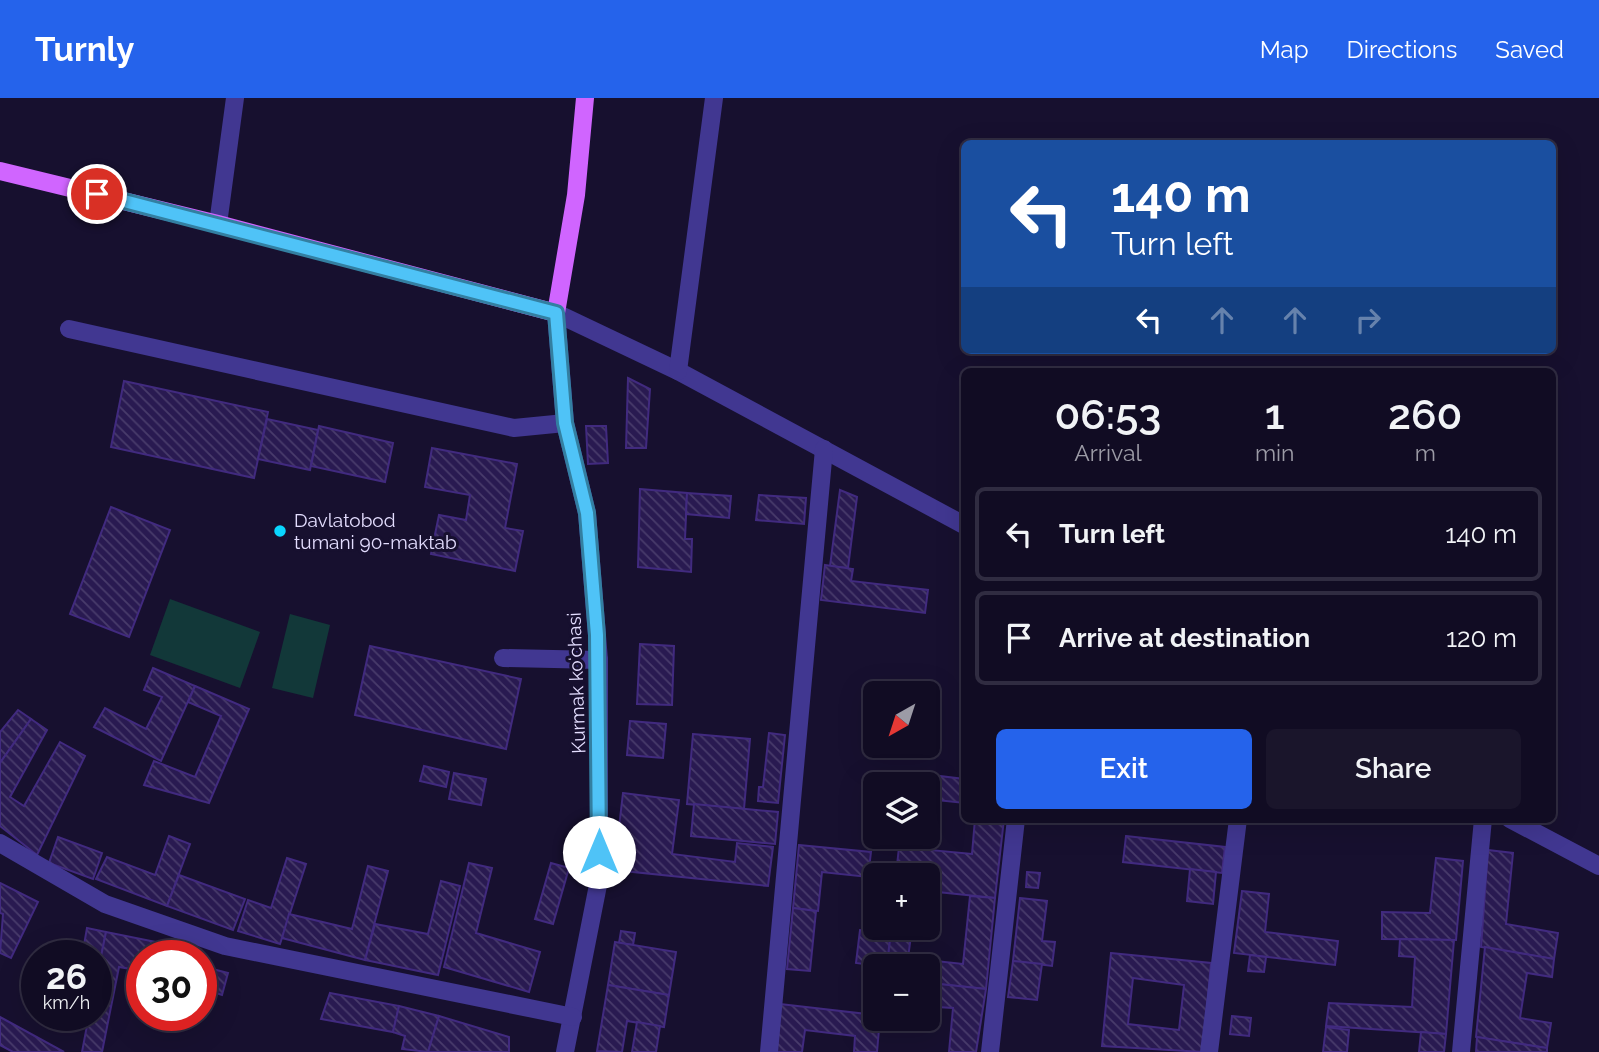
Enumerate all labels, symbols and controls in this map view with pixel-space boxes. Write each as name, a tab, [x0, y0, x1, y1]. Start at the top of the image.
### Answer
text: Turnly	[35, 30, 134, 69]
text: Map	[1260, 35, 1309, 64]
text: Directions	[1347, 35, 1457, 64]
text: Saved	[1495, 35, 1564, 64]
pin	[67, 164, 127, 224]
text: 140 m	[1111, 166, 1251, 223]
icon: left	[996, 168, 1087, 259]
icon: arrive	[78, 175, 116, 213]
text: Turn left	[1111, 225, 1233, 262]
icon: left	[1130, 301, 1168, 339]
icon: ahead	[1203, 301, 1241, 339]
icon: ahead	[1276, 301, 1314, 339]
icon: right	[1349, 301, 1387, 339]
text: 06:53	[1055, 390, 1161, 439]
text: 1	[1265, 390, 1285, 439]
text: 260	[1388, 390, 1462, 439]
text: Arrival	[1074, 439, 1142, 466]
text: min	[1255, 439, 1295, 466]
text: m	[1415, 439, 1436, 466]
place label: Davlatobod tumani 90-maktab	[294, 509, 457, 553]
icon: left	[1000, 515, 1038, 553]
text: Turn left	[1059, 519, 1165, 549]
text: 140 m	[1445, 519, 1517, 549]
marker: Davlatobod tumani 90-maktab	[272, 523, 288, 539]
street label: Kurmak koʻchasi	[563, 612, 589, 754]
icon: arrive	[1000, 619, 1038, 657]
text: Arrive at destination	[1059, 623, 1310, 653]
text: 120 m	[1446, 623, 1517, 653]
north arrow	[863, 681, 940, 758]
map controls	[863, 681, 940, 1031]
button: Exit	[996, 729, 1252, 809]
button: Share	[1266, 729, 1521, 809]
button: layers	[863, 772, 940, 849]
position arrow	[562, 815, 636, 889]
button: +	[863, 863, 940, 940]
speed limit sign: 30	[126, 940, 217, 1031]
button: −	[863, 954, 940, 1031]
text: 26	[46, 956, 87, 997]
text: km/h	[43, 992, 90, 1013]

